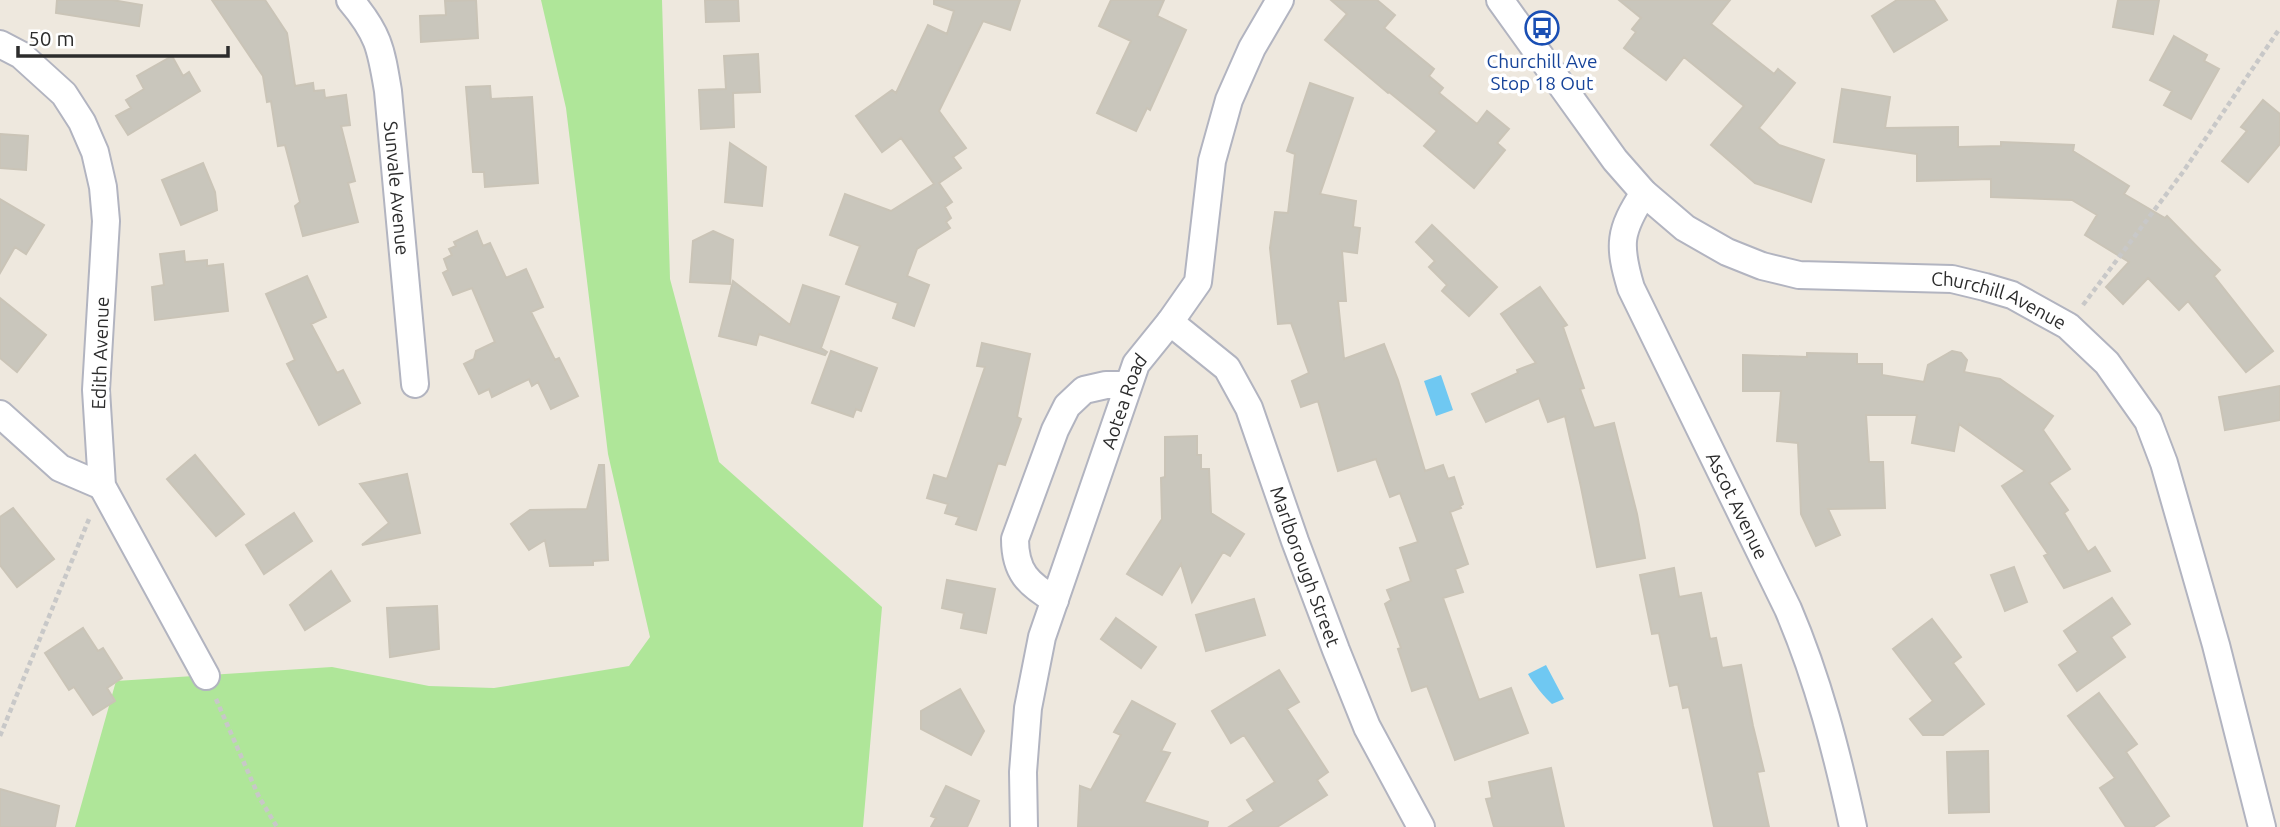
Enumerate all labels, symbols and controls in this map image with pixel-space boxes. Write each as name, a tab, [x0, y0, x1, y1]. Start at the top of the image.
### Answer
bus stop icon: Churchill Ave Stop 18 Out	[1523, 9, 1561, 47]
scale bar	[18, 14, 228, 58]
text: 50 m	[28, 26, 75, 50]
place label: Churchill Ave Stop 18 Out	[1487, 50, 1597, 94]
street label: Sunvale Avenue	[380, 120, 414, 256]
street label: Churchill Avenue	[1931, 267, 2070, 334]
street label: Edith Avenue	[87, 296, 113, 410]
street label: Aotea Road	[1097, 349, 1151, 452]
street label: Ascot Avenue	[1702, 448, 1773, 563]
street label: Marlborough Street	[1266, 483, 1345, 650]

